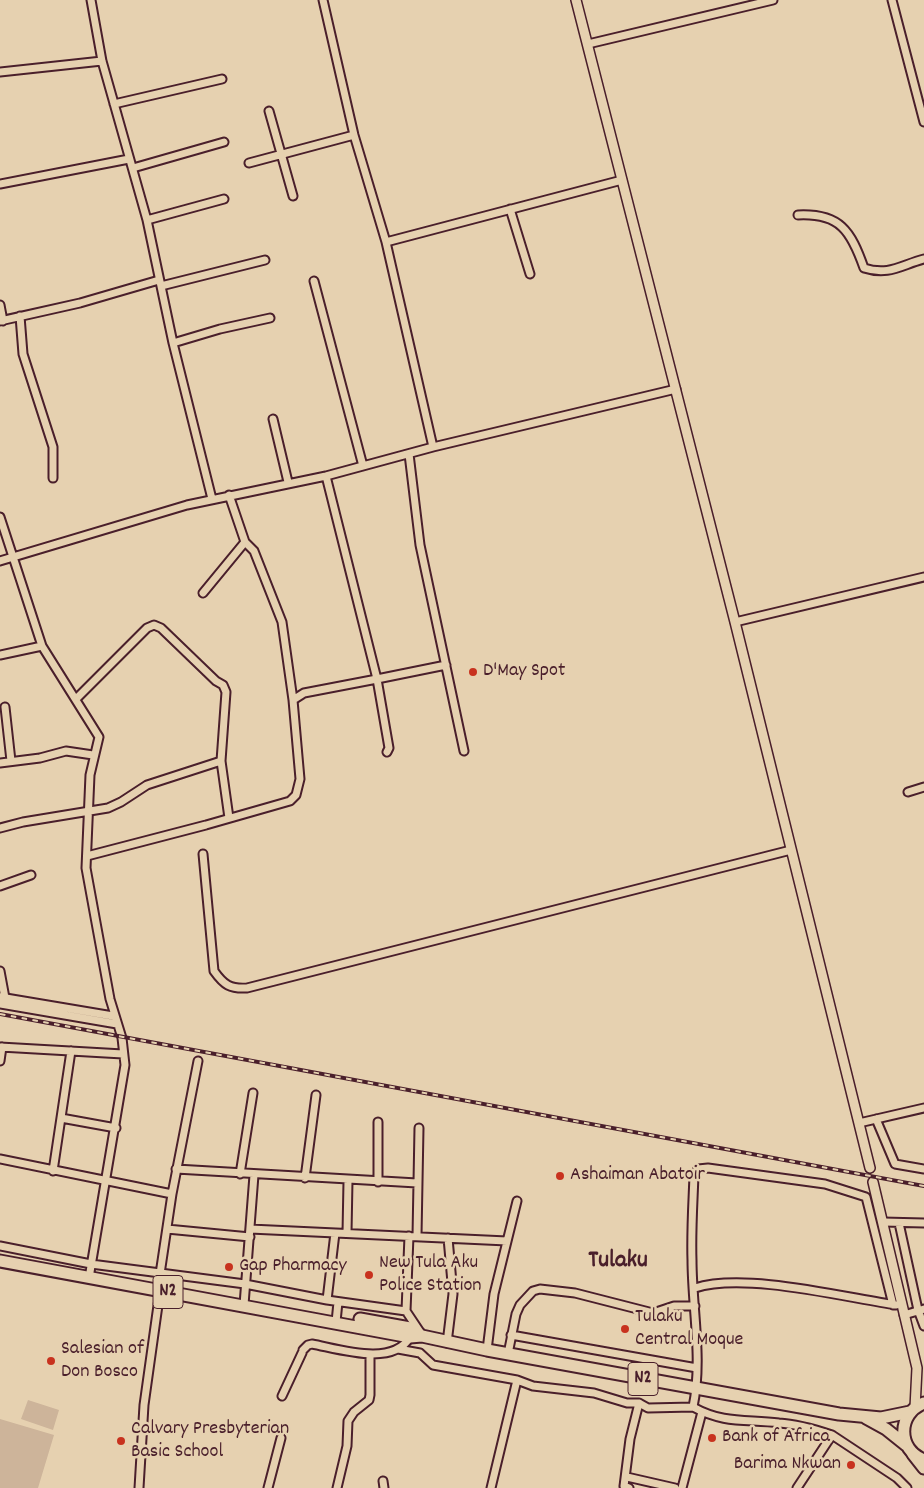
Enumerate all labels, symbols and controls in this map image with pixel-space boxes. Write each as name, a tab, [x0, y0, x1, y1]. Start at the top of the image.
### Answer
place label: D'May Spot	[483, 660, 565, 684]
marker: D'May Spot	[467, 666, 479, 678]
place label: Ashaiman Abatoir	[570, 1164, 705, 1188]
marker: Ashaiman Abatoir	[554, 1170, 566, 1182]
district label: Tulaku	[588, 1248, 648, 1278]
place label: New Tula Aku Police Station	[379, 1252, 482, 1299]
place label: Gap Pharmacy	[239, 1255, 347, 1279]
marker: Gap Pharmacy	[223, 1261, 235, 1273]
marker: New Tula Aku Police Station	[363, 1269, 375, 1281]
road number: N2	[153, 1275, 183, 1308]
place label: Tulaku Central Moque	[635, 1306, 743, 1353]
marker: Tulaku Central Moque	[619, 1323, 631, 1335]
place label: Salesian of Don Bosco	[61, 1338, 144, 1385]
marker: Salesian of Don Bosco	[45, 1355, 57, 1367]
road number: N2	[628, 1362, 658, 1396]
place label: Calvary Presbyterian Basic School	[131, 1418, 289, 1465]
place label: Bank of Africa	[722, 1426, 830, 1450]
marker: Bank of Africa	[706, 1432, 718, 1444]
marker: Calvary Presbyterian Basic School	[115, 1435, 127, 1447]
place label: Barima Nkwan	[734, 1453, 841, 1477]
marker: Barima Nkwan	[845, 1459, 857, 1471]

